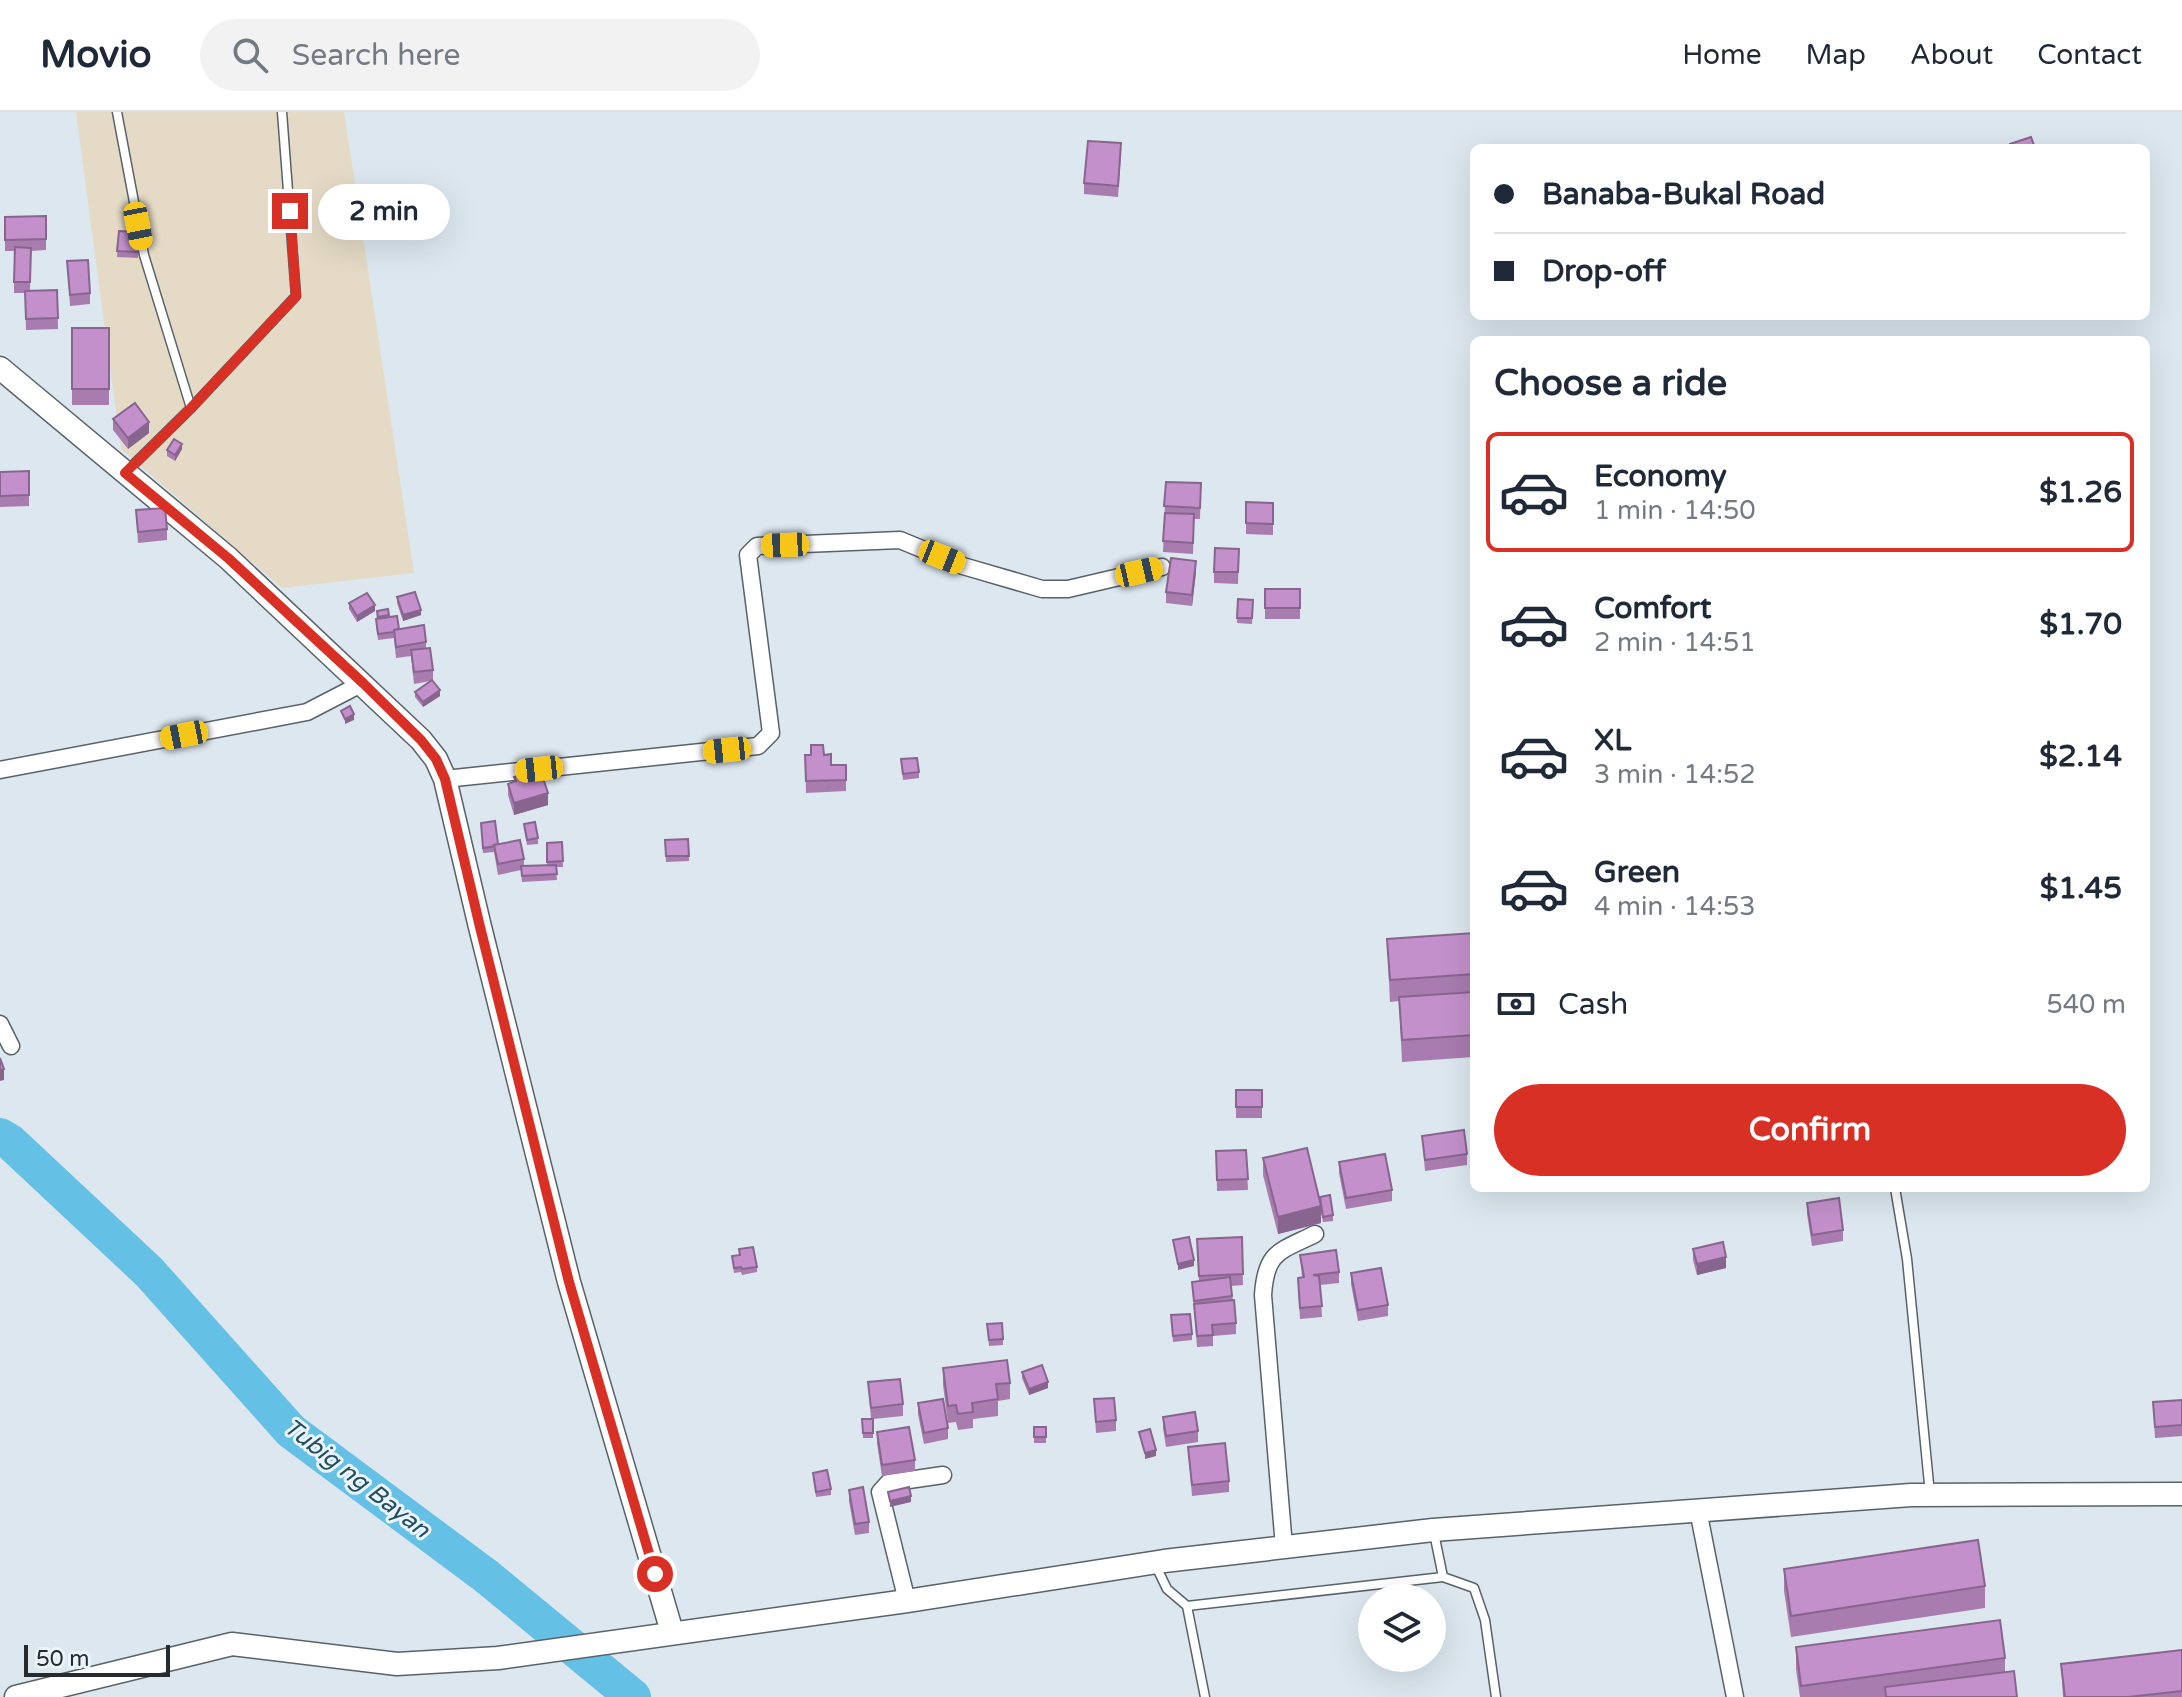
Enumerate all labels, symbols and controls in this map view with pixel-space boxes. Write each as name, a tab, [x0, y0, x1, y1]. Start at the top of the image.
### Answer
search box	[200, 19, 760, 91]
text: Movio	[40, 32, 152, 78]
icon: search	[228, 33, 272, 77]
text: Search here	[292, 37, 460, 74]
text: Home	[1682, 38, 1762, 72]
text: Map	[1806, 38, 1866, 72]
text: About	[1910, 38, 1993, 72]
text: Contact	[2037, 38, 2142, 72]
text: Banaba-Bukal Road	[1542, 176, 1825, 213]
callout: 2 min	[318, 183, 450, 239]
route end	[272, 193, 308, 229]
text: 2 min	[349, 196, 419, 227]
car	[122, 200, 154, 252]
text: Drop-off	[1542, 253, 1666, 290]
text: Choose a ride	[1494, 362, 1727, 405]
icon: car	[1498, 456, 1570, 528]
text: Economy	[1594, 458, 1727, 495]
text: $1.26	[2039, 474, 2122, 511]
text: 1 min · 14:50	[1594, 495, 1756, 526]
car	[761, 532, 809, 558]
car	[915, 537, 969, 577]
car	[1113, 555, 1165, 589]
icon: car	[1498, 588, 1570, 660]
text: Comfort	[1594, 590, 1712, 627]
text: $1.70	[2040, 606, 2122, 643]
text: 2 min · 14:51	[1594, 627, 1756, 658]
car	[158, 719, 210, 751]
icon: car	[1498, 720, 1570, 792]
text: XL	[1594, 722, 1631, 759]
car	[702, 736, 752, 764]
text: $2.14	[2039, 738, 2122, 775]
car	[514, 755, 564, 783]
text: 3 min · 14:52	[1594, 759, 1756, 790]
icon: car	[1498, 852, 1570, 924]
text: Green	[1594, 854, 1680, 891]
text: $1.45	[2040, 870, 2122, 907]
text: 4 min · 14:53	[1594, 891, 1756, 922]
icon: cash	[1494, 982, 1538, 1026]
text: Cash	[1558, 986, 1628, 1023]
text: 540 m	[2046, 989, 2126, 1020]
button: Confirm	[1494, 1084, 2126, 1176]
water label: Tubig ng Bayan	[278, 1412, 436, 1545]
route start	[637, 1556, 673, 1592]
map controls	[1358, 1584, 1446, 1672]
button: layers	[1358, 1584, 1446, 1672]
scale bar	[24, 1641, 170, 1677]
text: 50 m	[36, 1646, 90, 1672]

